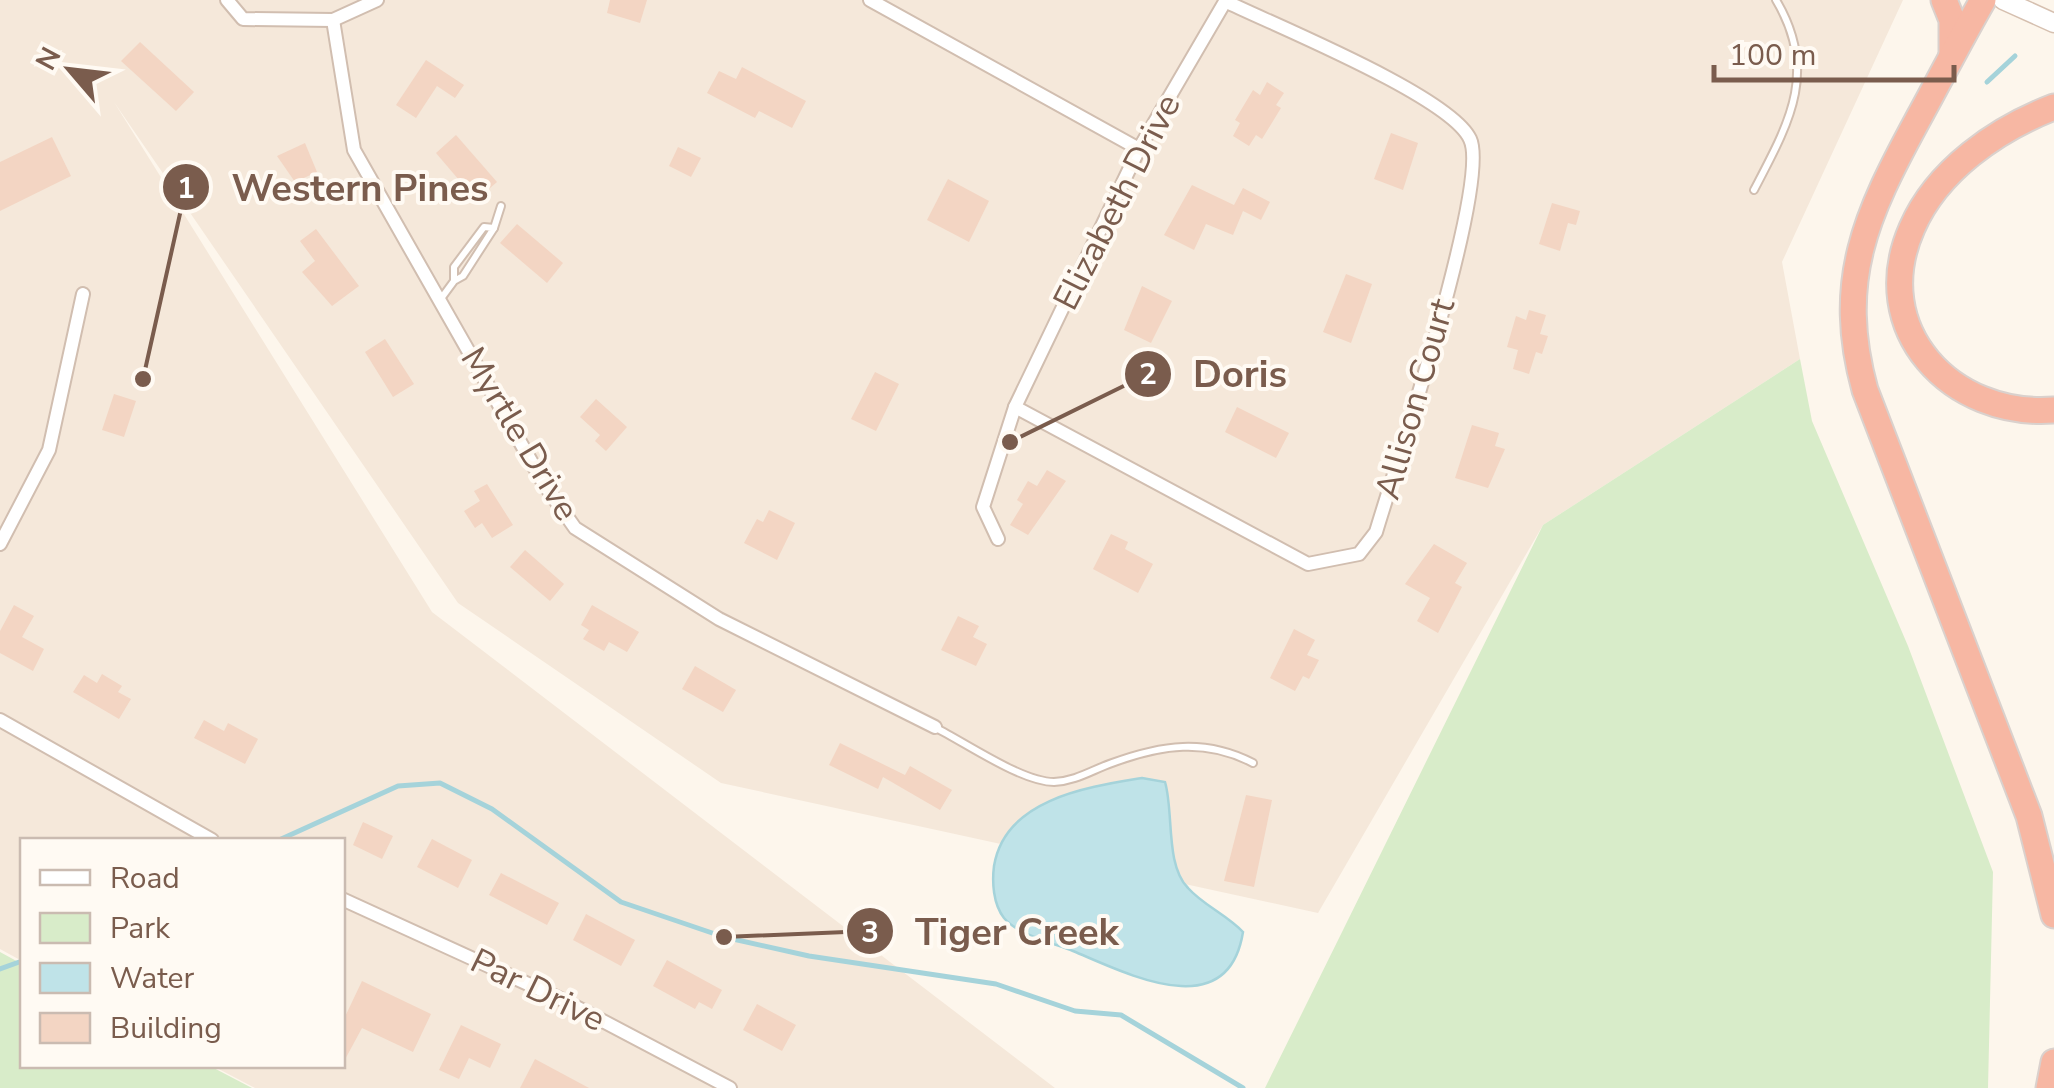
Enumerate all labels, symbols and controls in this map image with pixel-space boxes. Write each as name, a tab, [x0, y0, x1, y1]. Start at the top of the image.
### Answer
north arrow	[20, 20, 120, 120]
scale bar	[1714, 20, 1954, 82]
text: 100 m	[1729, 35, 1816, 76]
text: N	[27, 41, 71, 77]
street label: Elizabeth Drive	[1042, 86, 1192, 318]
callout: Western Pines	[161, 153, 508, 221]
text: Western Pines	[231, 163, 489, 214]
text: 1	[177, 168, 195, 209]
street label: Allison Court	[1364, 292, 1466, 505]
street label: Myrtle Drive	[450, 339, 590, 529]
callout: Doris	[1123, 340, 1307, 408]
text: Doris	[1193, 349, 1287, 400]
text: 2	[1139, 354, 1157, 395]
legend	[20, 838, 345, 1068]
text: Road	[110, 858, 180, 899]
callout: Tiger Creek	[845, 897, 1139, 965]
text: Tiger Creek	[915, 907, 1121, 958]
text: Park	[110, 908, 171, 949]
text: 3	[861, 912, 879, 953]
street label: Par Drive	[463, 937, 613, 1043]
text: Water	[110, 958, 195, 999]
text: Building	[110, 1008, 222, 1049]

